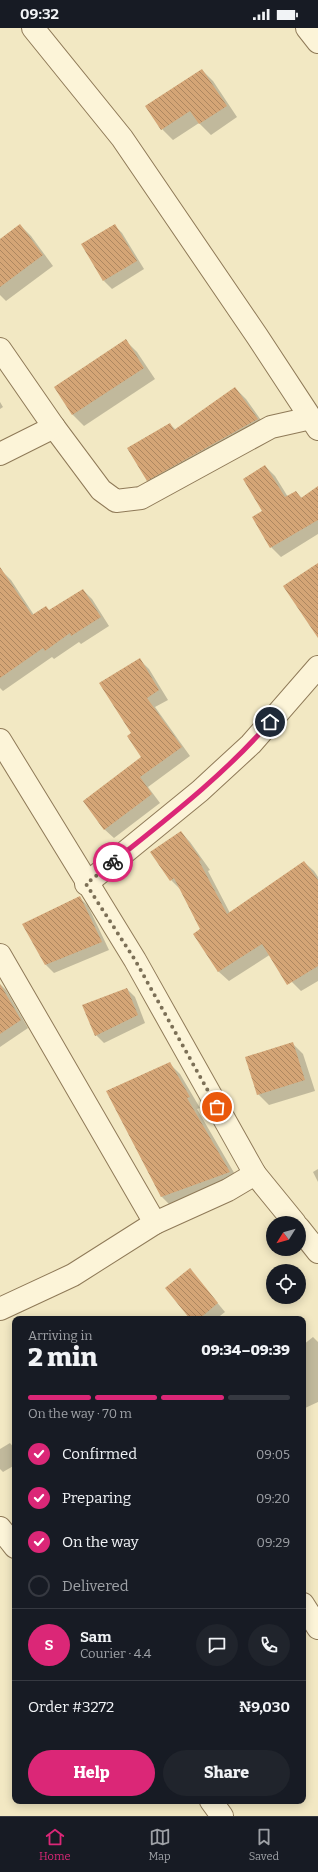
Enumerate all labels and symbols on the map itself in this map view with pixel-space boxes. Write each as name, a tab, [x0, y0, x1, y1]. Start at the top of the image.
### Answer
pin	[253, 705, 287, 739]
courier	[93, 842, 133, 882]
pin	[200, 1090, 234, 1124]
north arrow	[266, 1216, 306, 1256]

